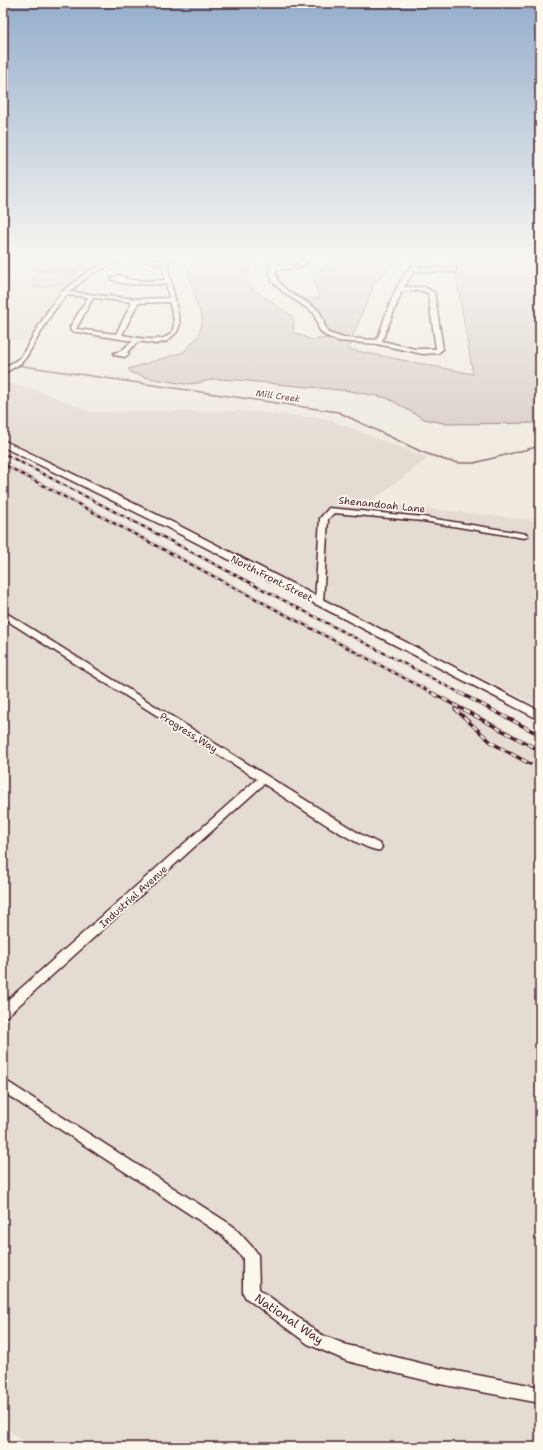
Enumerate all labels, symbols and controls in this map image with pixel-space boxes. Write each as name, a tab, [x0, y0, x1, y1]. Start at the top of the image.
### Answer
water label: Mill Creek	[255, 387, 302, 405]
street label: Shenandoah Lane	[338, 493, 426, 516]
street label: North Front Street	[229, 552, 315, 605]
street label: Progress Way	[157, 710, 220, 755]
street label: Industrial Avenue	[97, 862, 170, 930]
street label: National Way	[252, 1290, 326, 1348]

